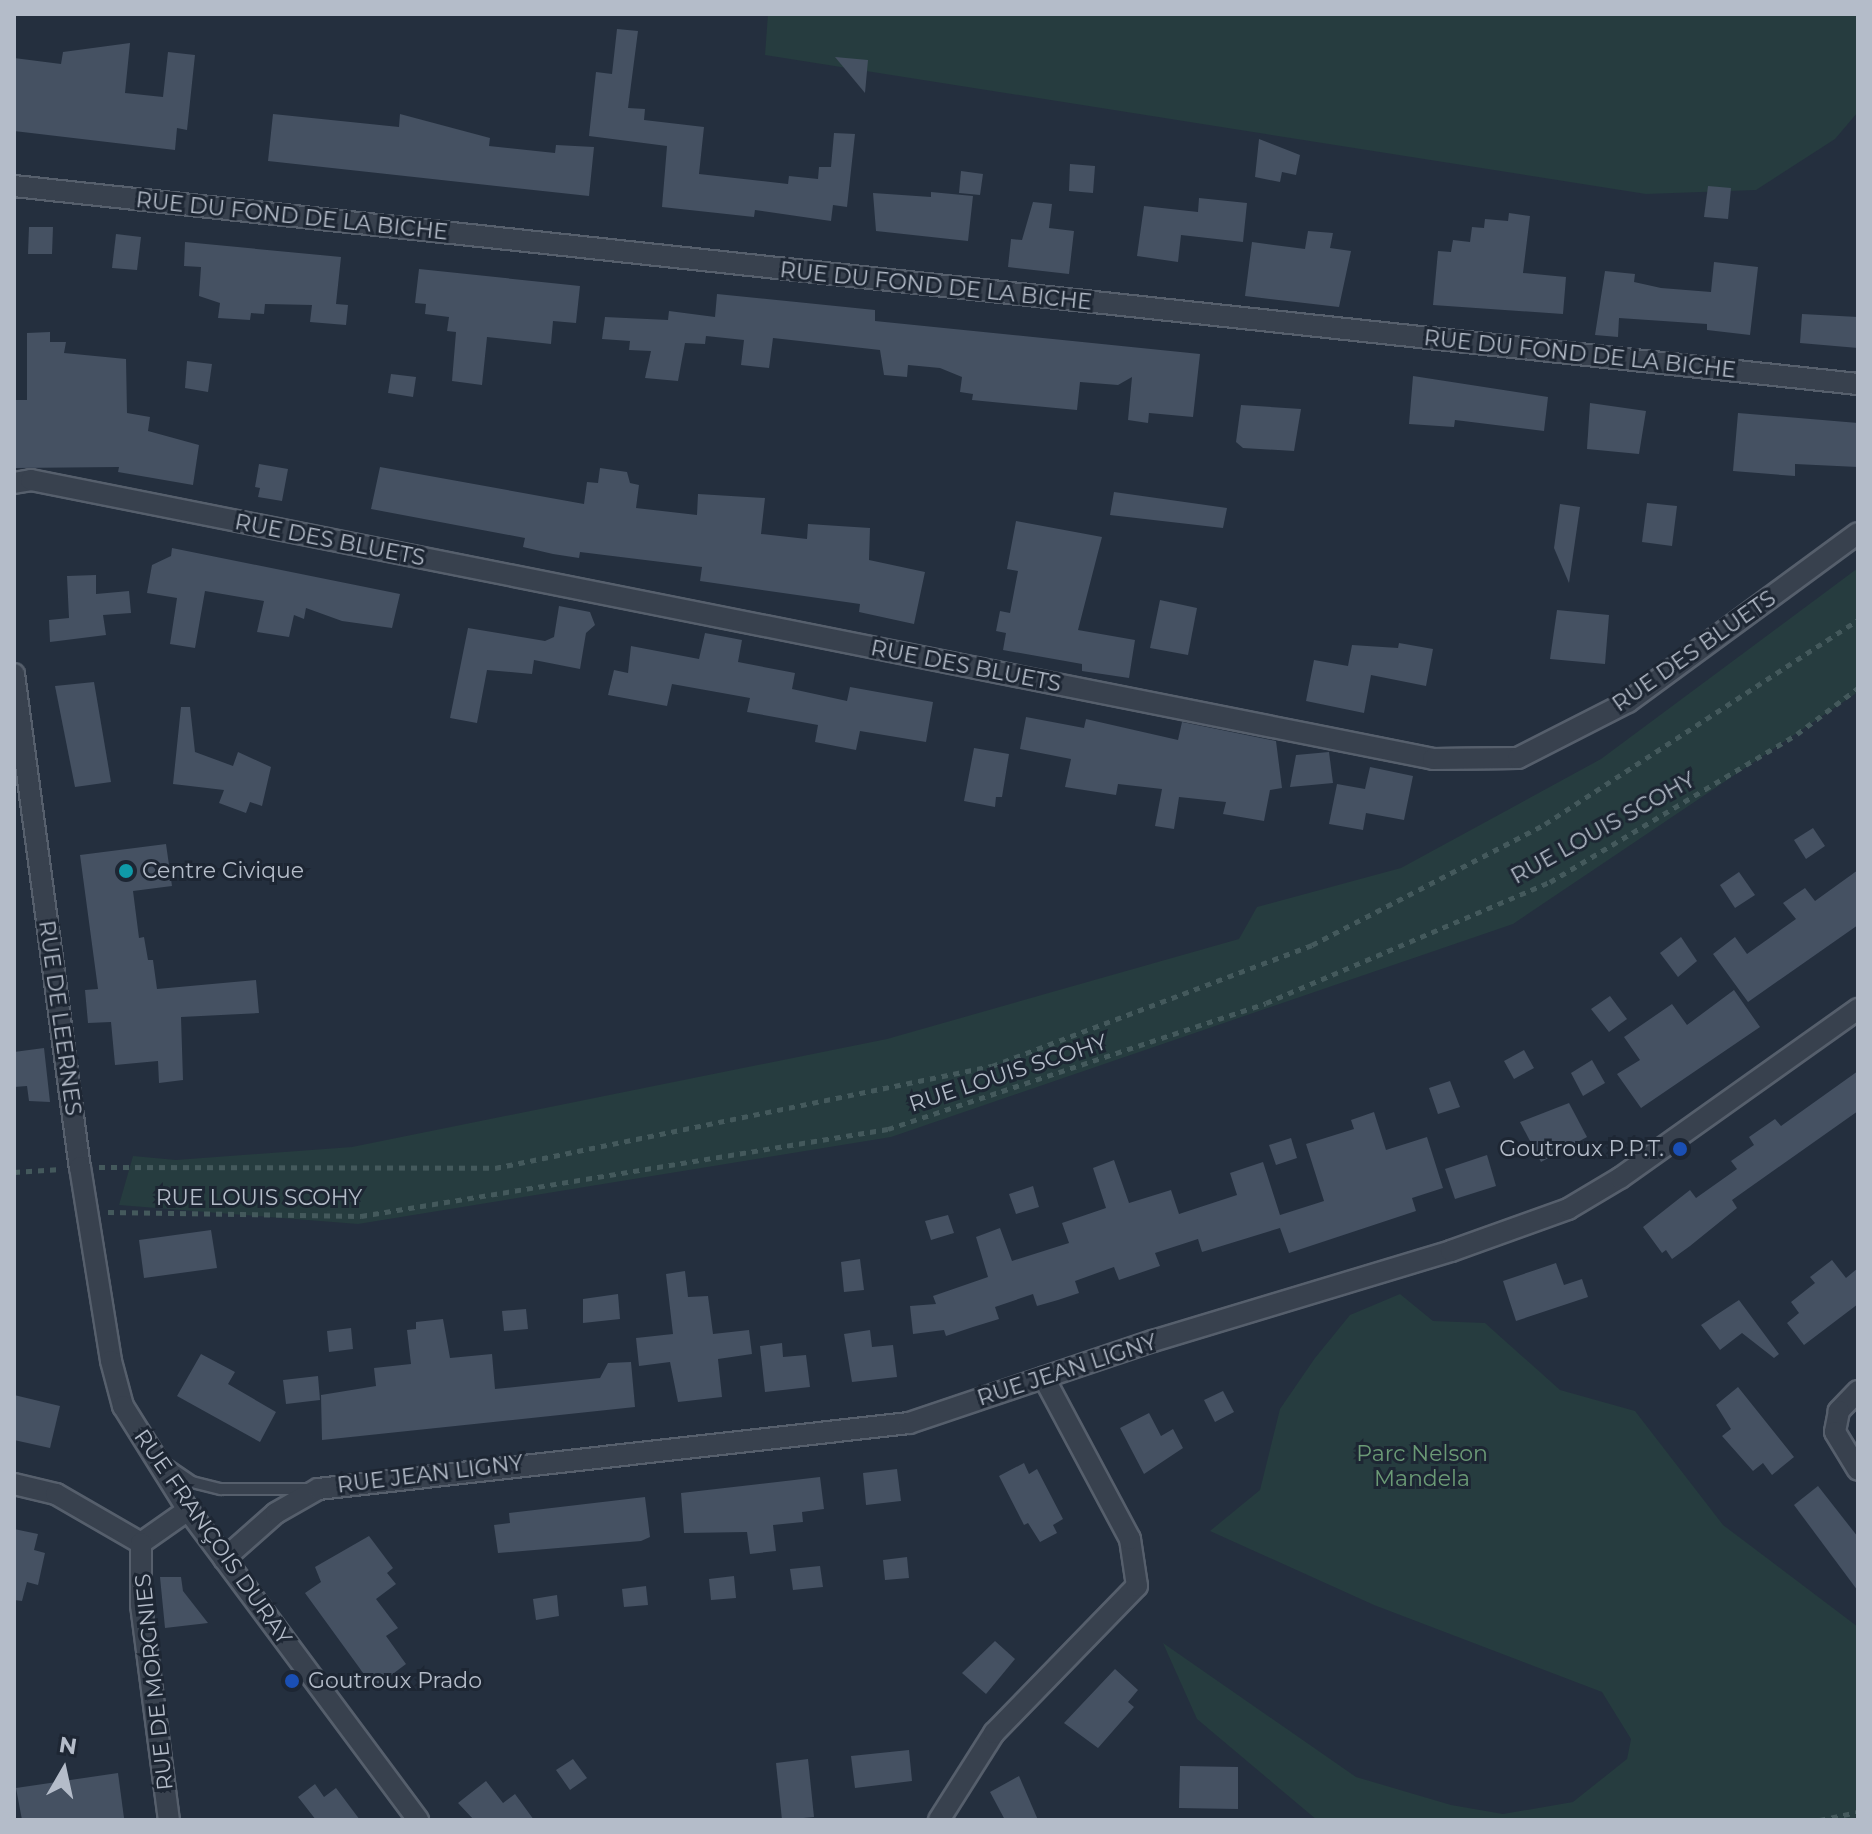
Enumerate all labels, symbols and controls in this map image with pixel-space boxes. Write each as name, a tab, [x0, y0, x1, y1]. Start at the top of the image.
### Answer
street label: RUE DU FOND DE LA BICHE	[135, 186, 449, 246]
street label: RUE DU FOND DE LA BICHE	[779, 256, 1093, 316]
street label: RUE DU FOND DE LA BICHE	[1423, 324, 1737, 384]
street label: RUE DES BLUETS	[233, 509, 427, 571]
street label: RUE DES BLUETS	[1607, 585, 1781, 717]
street label: RUE DES BLUETS	[869, 635, 1063, 697]
street label: RUE LOUIS SCOHY	[1506, 766, 1700, 890]
place label: Centre Civique	[142, 858, 304, 884]
marker: Centre Civique	[117, 862, 135, 880]
street label: RUE DE LEERNES	[33, 919, 87, 1117]
street label: RUE LOUIS SCOHY	[906, 1029, 1110, 1117]
place label: Goutroux P.P.T.	[1499, 1136, 1664, 1162]
marker: Goutroux P.P.T.	[1671, 1140, 1689, 1158]
street label: RUE LOUIS SCOHY	[156, 1185, 362, 1211]
street label: RUE JEAN LIGNY	[974, 1329, 1160, 1411]
street label: RUE FRANÇOIS DURAY	[129, 1424, 297, 1650]
park label: Parc Nelson Mandela	[1356, 1440, 1488, 1492]
street label: RUE JEAN LIGNY	[336, 1449, 524, 1499]
street label: RUE DE MORGNIES	[129, 1572, 179, 1792]
place label: Goutroux Prado	[308, 1668, 482, 1694]
marker: Goutroux Prado	[283, 1672, 301, 1690]
north arrow	[24, 1730, 104, 1810]
text: N	[57, 1731, 79, 1761]

